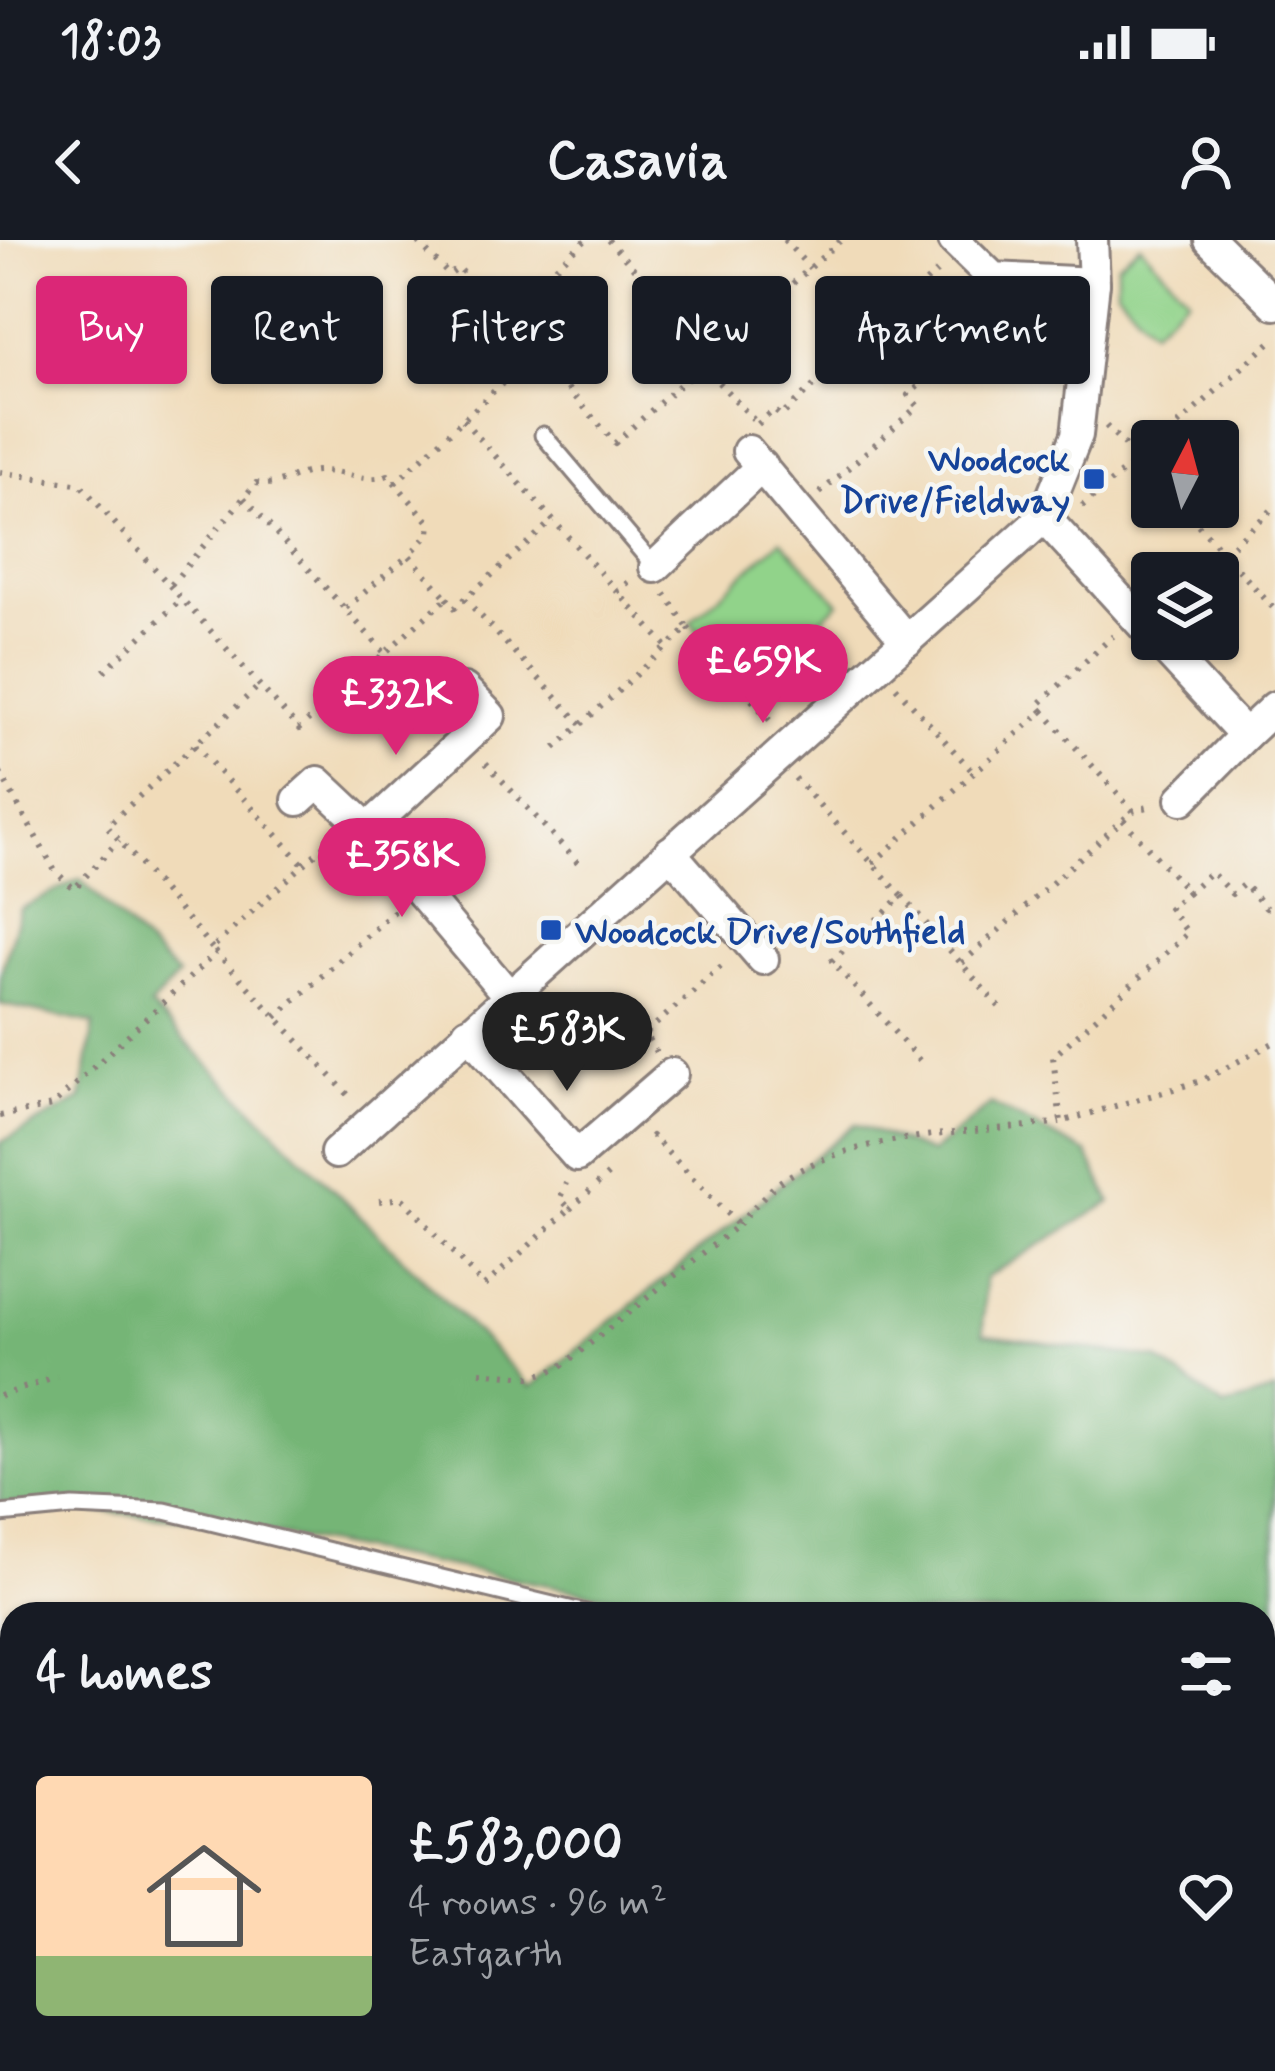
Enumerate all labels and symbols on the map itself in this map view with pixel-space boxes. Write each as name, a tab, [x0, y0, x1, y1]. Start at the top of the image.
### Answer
north arrow	[1131, 420, 1239, 528]
place label: Woodcock Drive/Fieldway	[840, 438, 1071, 526]
marker: Woodcock Drive/Fieldway	[1081, 466, 1107, 492]
pin: £659K	[679, 624, 847, 726]
pin: £332K	[312, 656, 480, 758]
pin: £358K	[318, 818, 486, 920]
place label: Woodcock Drive/Southfield	[575, 910, 965, 957]
marker: Woodcock Drive/Southfield	[538, 917, 564, 943]
pin: £583K	[483, 992, 651, 1094]

